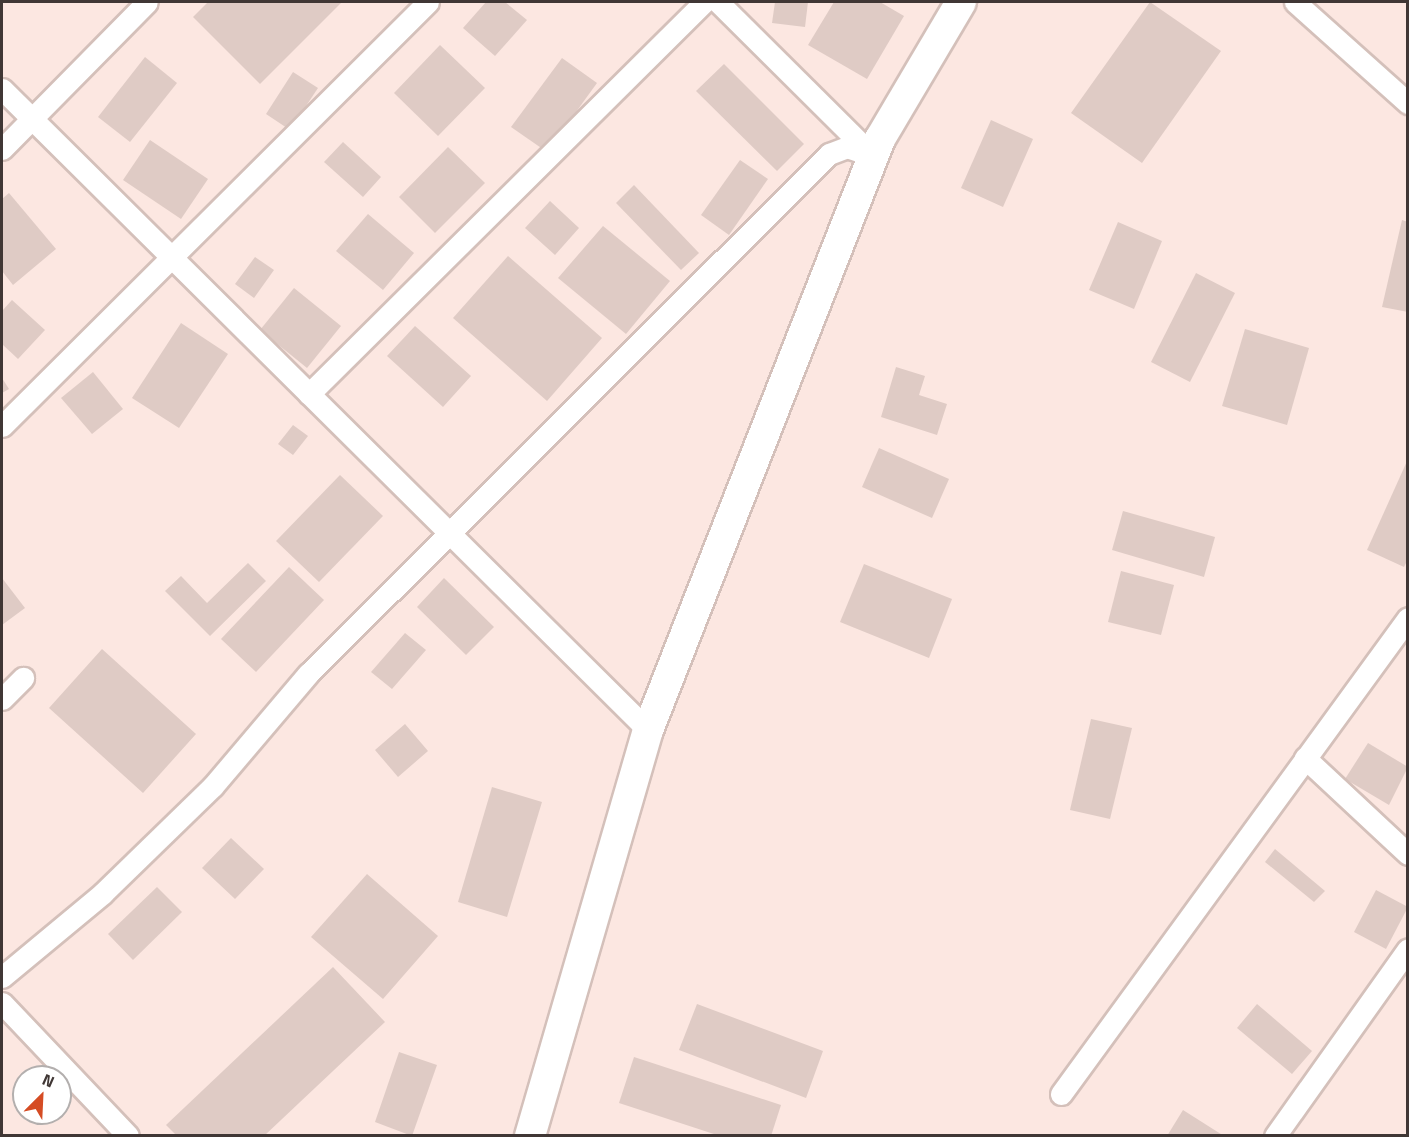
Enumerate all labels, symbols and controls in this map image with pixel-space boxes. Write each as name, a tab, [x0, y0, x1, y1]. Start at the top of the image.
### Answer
north arrow	[12, 1065, 72, 1125]
text: N	[39, 1067, 58, 1094]

